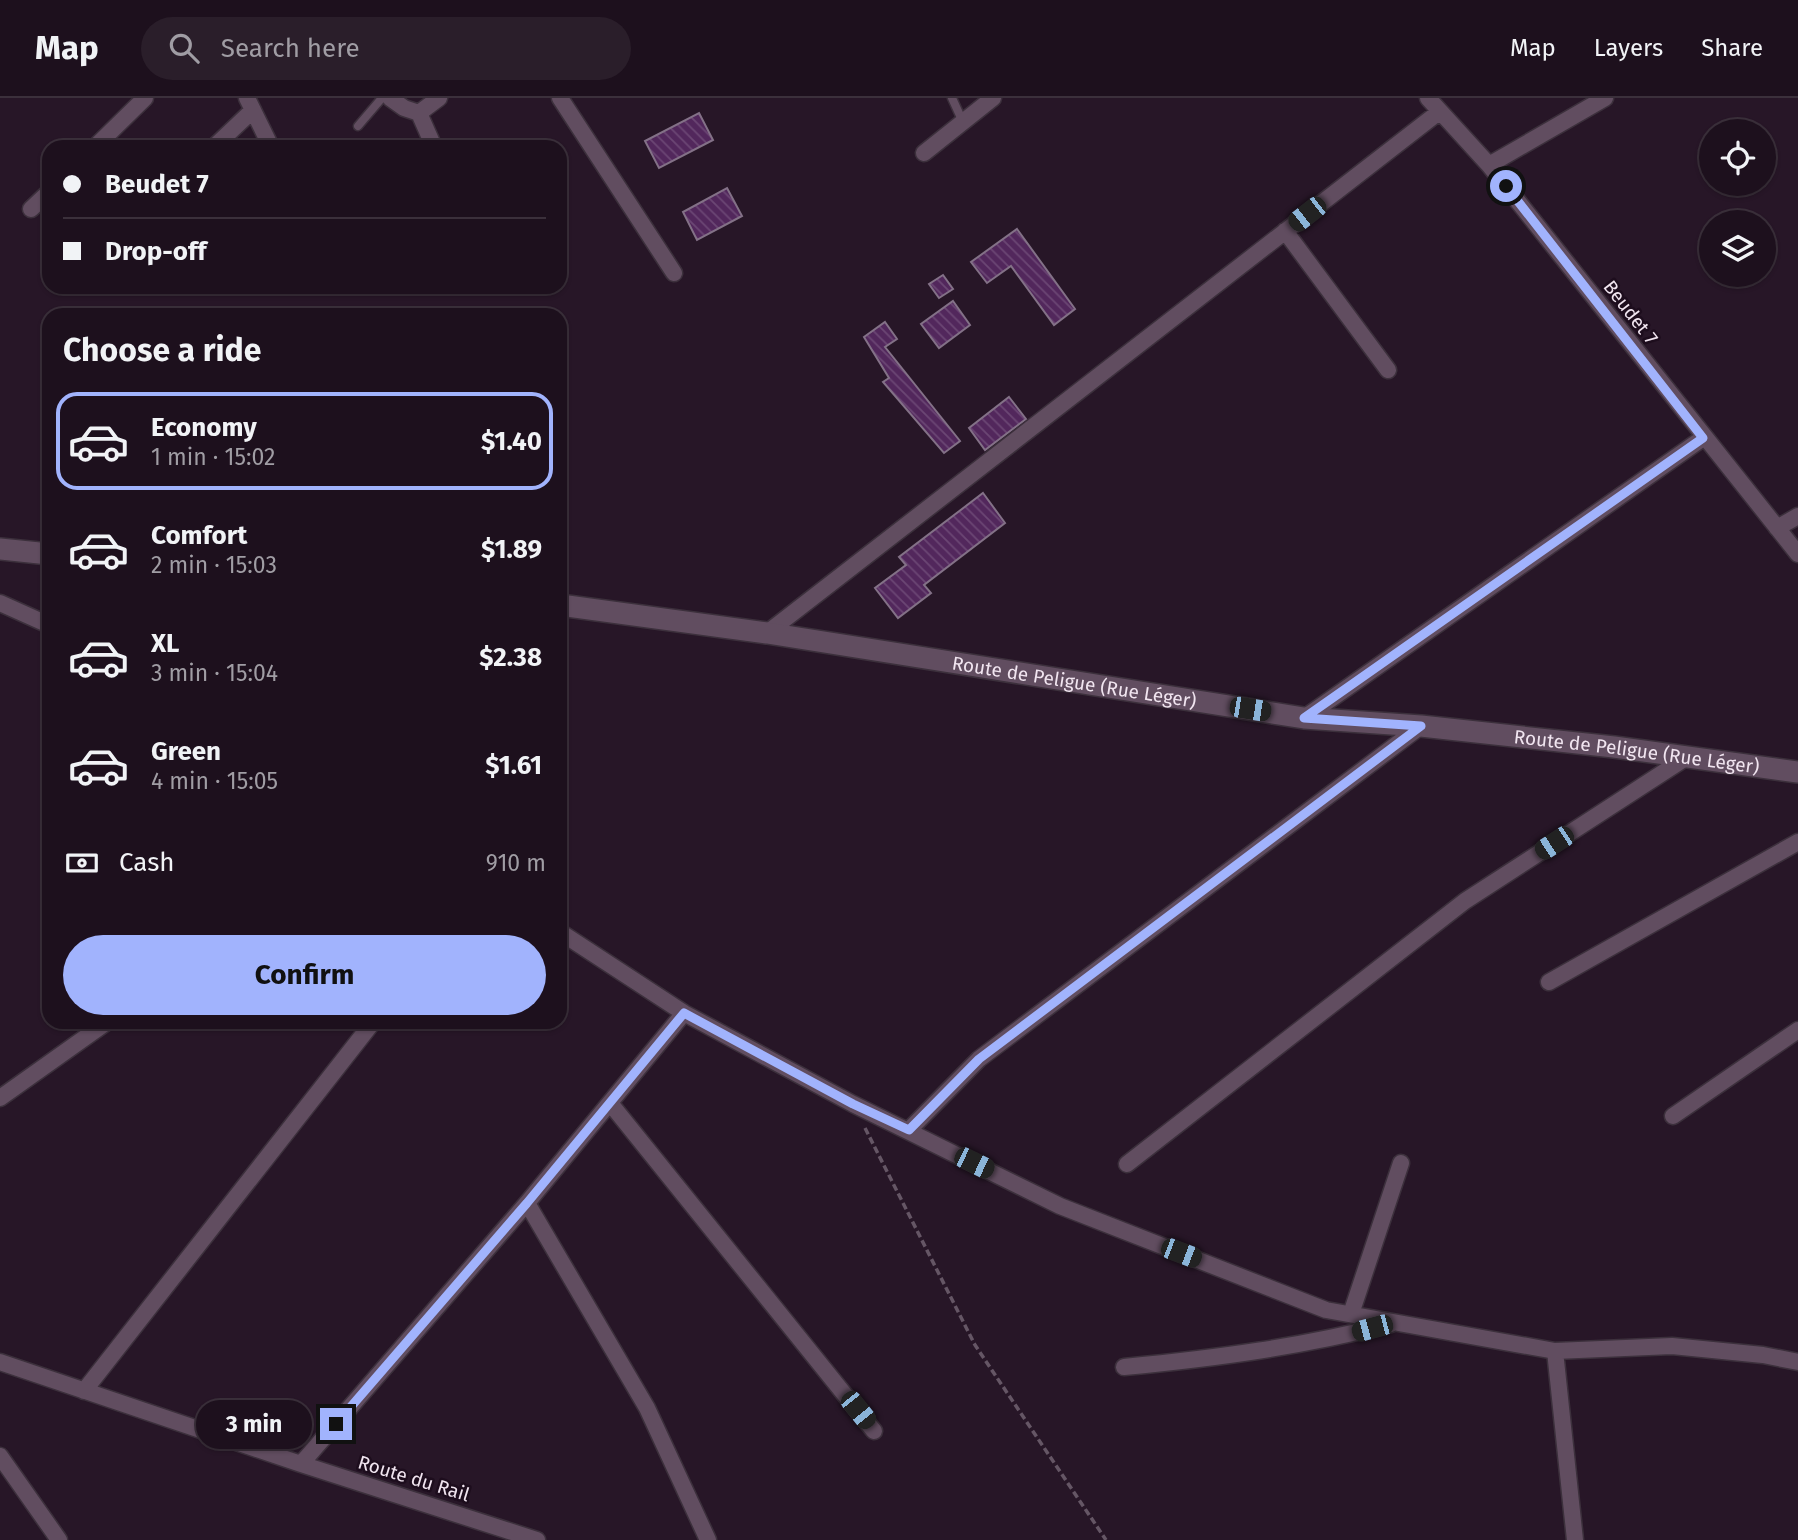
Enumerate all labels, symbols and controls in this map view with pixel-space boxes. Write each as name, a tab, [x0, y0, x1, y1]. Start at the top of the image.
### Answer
search box	[141, 17, 631, 80]
text: Map	[35, 28, 99, 68]
icon: search	[165, 29, 203, 67]
text: Search here	[221, 33, 360, 64]
text: Map	[1510, 34, 1556, 62]
text: Layers	[1594, 34, 1663, 62]
text: Share	[1701, 34, 1763, 62]
map controls	[1699, 119, 1776, 287]
button: locate	[1699, 119, 1776, 196]
text: Beudet 7	[105, 169, 209, 200]
route start	[1490, 170, 1522, 202]
car	[1284, 193, 1331, 235]
button: layers	[1699, 210, 1776, 287]
text: Drop-off	[105, 236, 207, 267]
street label: Beudet 7	[1598, 276, 1663, 349]
text: Choose a ride	[63, 331, 261, 369]
icon: car	[67, 410, 130, 473]
text: Economy	[151, 412, 257, 443]
text: $1.40	[481, 426, 542, 457]
text: 1 min · 15:02	[151, 443, 275, 471]
icon: car	[67, 518, 130, 581]
text: Comfort	[151, 520, 247, 551]
text: $1.89	[481, 534, 542, 565]
text: 2 min · 15:03	[151, 551, 277, 579]
icon: car	[67, 626, 130, 689]
text: XL	[151, 628, 179, 659]
text: $2.38	[479, 642, 542, 673]
street label: Route de Peligue (Rue Léger)	[950, 651, 1198, 713]
text: 3 min · 15:04	[151, 659, 278, 687]
car	[1228, 695, 1273, 723]
street label: Route de Peligue (Rue Léger)	[1513, 725, 1761, 779]
icon: car	[67, 734, 130, 797]
text: Green	[151, 736, 221, 767]
text: $1.61	[485, 750, 542, 781]
text: 4 min · 15:05	[151, 767, 278, 795]
car	[1531, 823, 1578, 863]
icon: cash	[63, 844, 101, 882]
text: Cash	[119, 847, 175, 878]
text: 910 m	[486, 849, 546, 877]
button: Confirm	[63, 935, 546, 1015]
car	[951, 1144, 998, 1182]
car	[1158, 1236, 1205, 1270]
car	[1349, 1312, 1396, 1344]
car	[837, 1387, 880, 1433]
callout: 3 min	[196, 1400, 312, 1448]
route end	[320, 1408, 352, 1440]
text: 3 min	[226, 1410, 282, 1438]
street label: Route du Rail	[355, 1451, 473, 1506]

